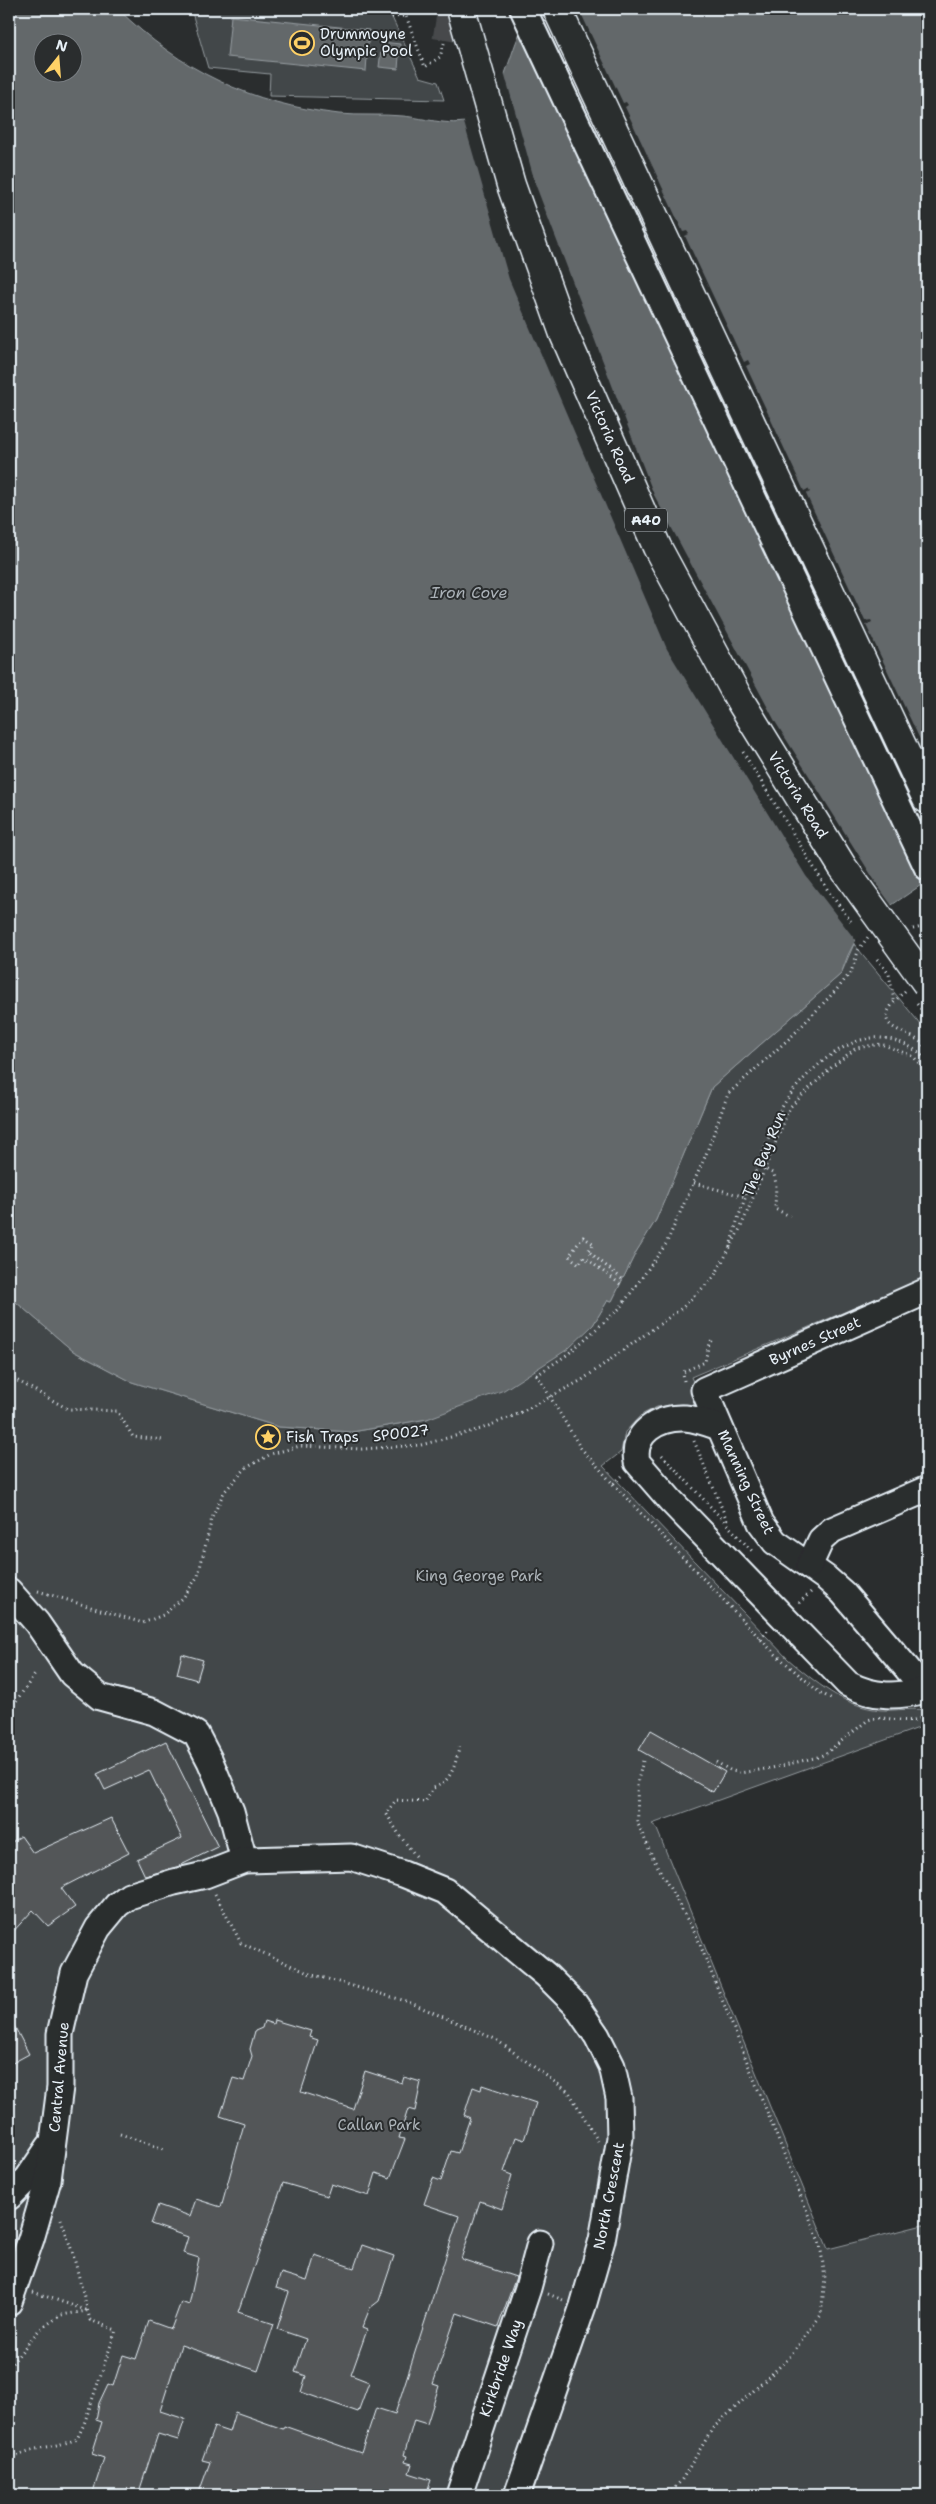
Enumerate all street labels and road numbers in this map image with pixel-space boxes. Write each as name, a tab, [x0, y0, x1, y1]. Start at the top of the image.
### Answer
street label: Victoria Road	[581, 388, 639, 487]
road number: A40	[625, 508, 667, 532]
street label: Victoria Road	[763, 748, 833, 843]
street label: The Bay Run	[738, 1108, 790, 1200]
street label: Byrnes Street	[766, 1312, 864, 1370]
street label: SP0027	[372, 1420, 430, 1446]
street label: Manning Street	[713, 1426, 779, 1538]
street label: Central Avenue	[44, 2021, 74, 2133]
street label: North Crescent	[589, 2140, 629, 2252]
street label: Kirkbride Way	[475, 2316, 527, 2420]

